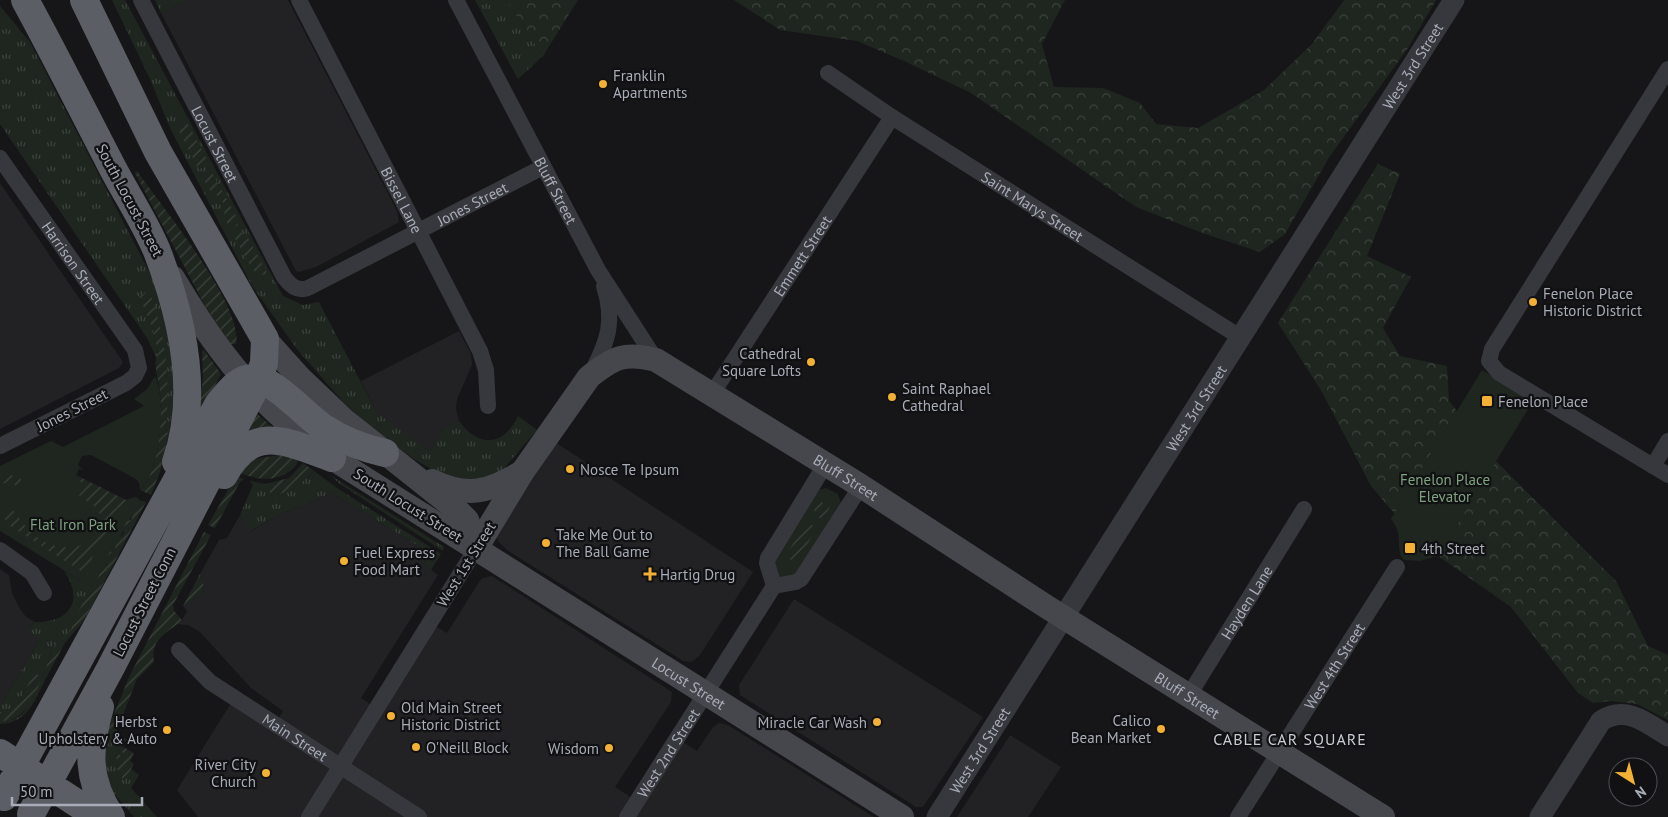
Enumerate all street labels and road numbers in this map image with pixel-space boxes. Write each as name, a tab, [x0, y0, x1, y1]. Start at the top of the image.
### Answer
street label: West 3rd Street	[1378, 19, 1447, 113]
street label: Locust Street	[188, 102, 243, 185]
street label: South Locust Street	[92, 140, 168, 260]
street label: Bluff Street	[531, 153, 582, 227]
street label: Bissel Lane	[377, 164, 427, 236]
street label: Saint Marys Street	[978, 167, 1087, 245]
street label: Jones Street	[433, 177, 511, 230]
street label: Emmett Street	[769, 212, 835, 300]
street label: Harrison Street	[38, 218, 109, 308]
street label: West 3rd Street	[1161, 361, 1230, 455]
street label: Jones Street	[33, 384, 111, 436]
street label: Bluff Street	[810, 450, 882, 504]
street label: South Locust Street	[350, 464, 466, 546]
street label: West 1st Street	[432, 518, 500, 610]
street label: Locust Street Conn	[108, 544, 180, 660]
street label: Hayden Lane	[1216, 562, 1276, 643]
street label: West 4th Street	[1300, 619, 1369, 713]
street label: Locust Street	[649, 653, 729, 713]
street label: Bluff Street	[1151, 667, 1224, 722]
street label: West 3rd Street	[945, 703, 1014, 797]
street label: West 2nd Street	[632, 705, 703, 801]
street label: Main Street	[259, 709, 331, 765]

